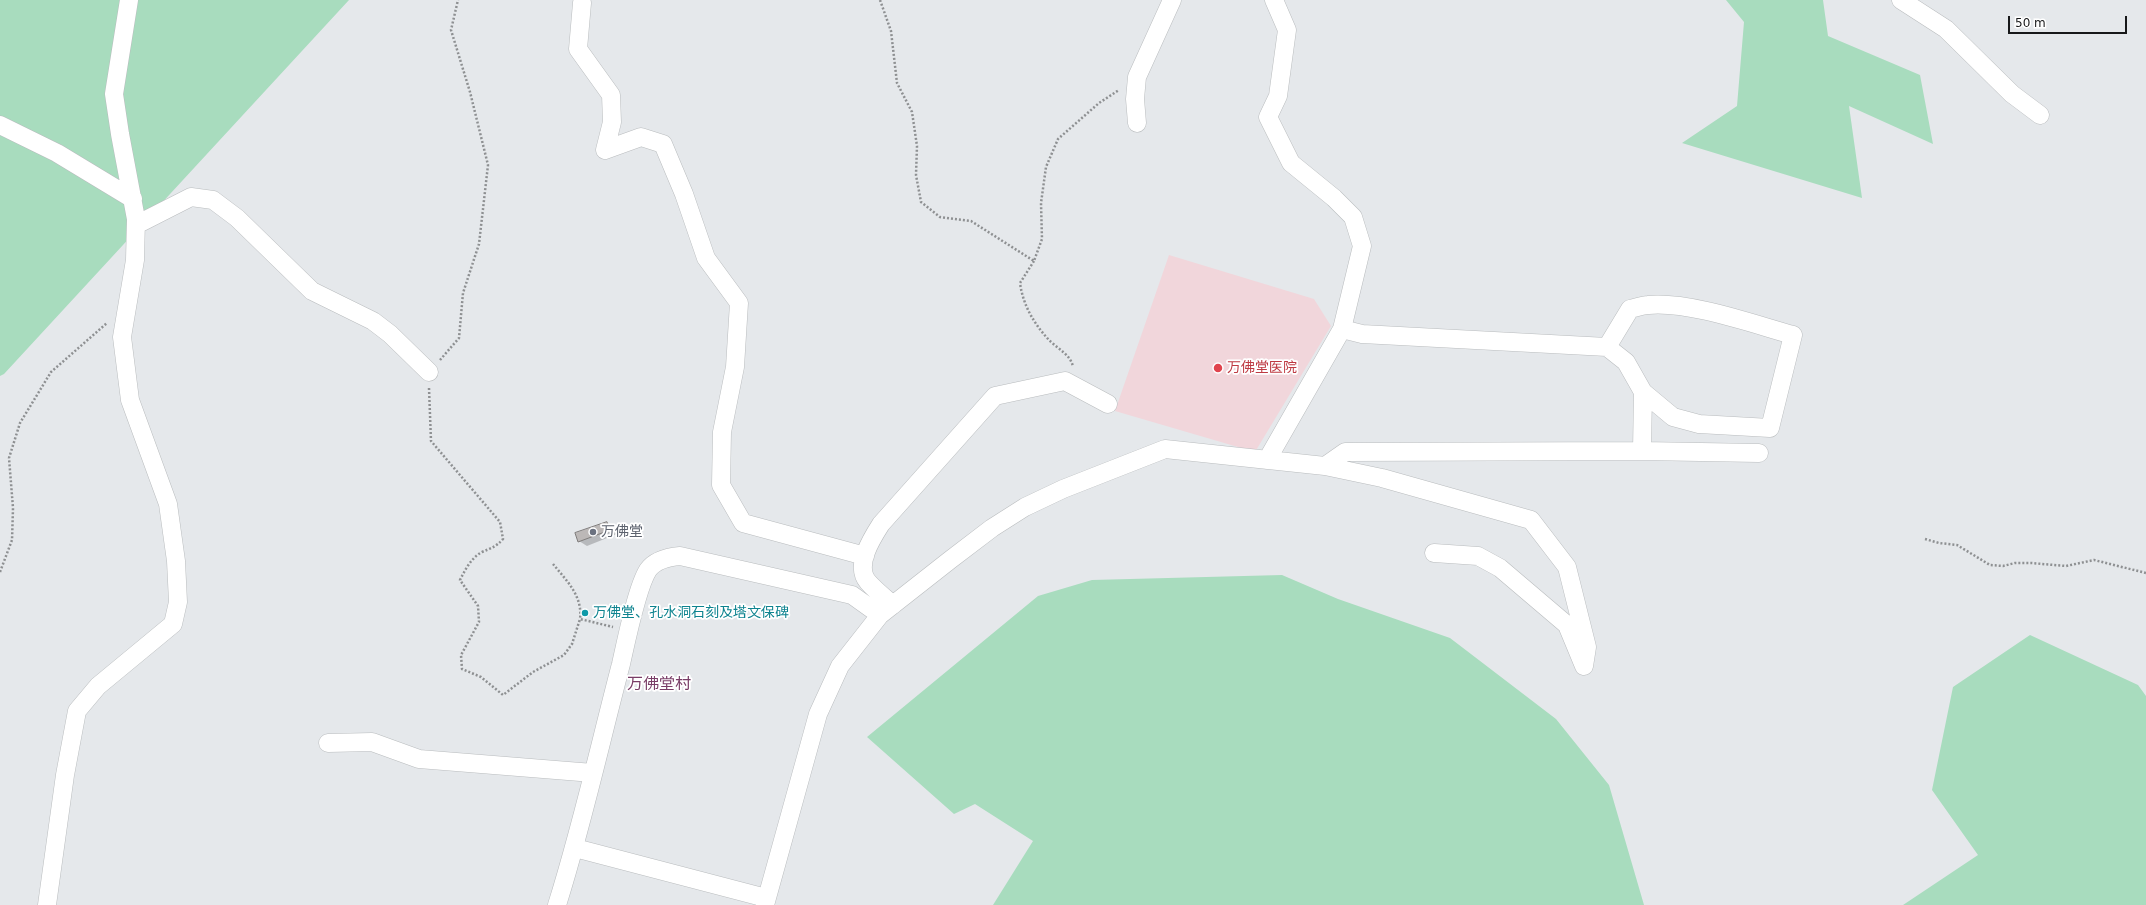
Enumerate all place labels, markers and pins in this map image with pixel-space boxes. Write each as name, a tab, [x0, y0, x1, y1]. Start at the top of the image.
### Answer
place label: 万佛堂医院	[1227, 360, 1297, 376]
marker: 万佛堂医院	[1212, 362, 1224, 374]
place label: 万佛堂	[601, 524, 643, 540]
marker: 万佛堂	[588, 527, 598, 537]
place label: 万佛堂、孔水洞石刻及塔文保碑	[593, 605, 789, 621]
marker: 万佛堂、孔水洞石刻及塔文保碑	[580, 608, 590, 618]

